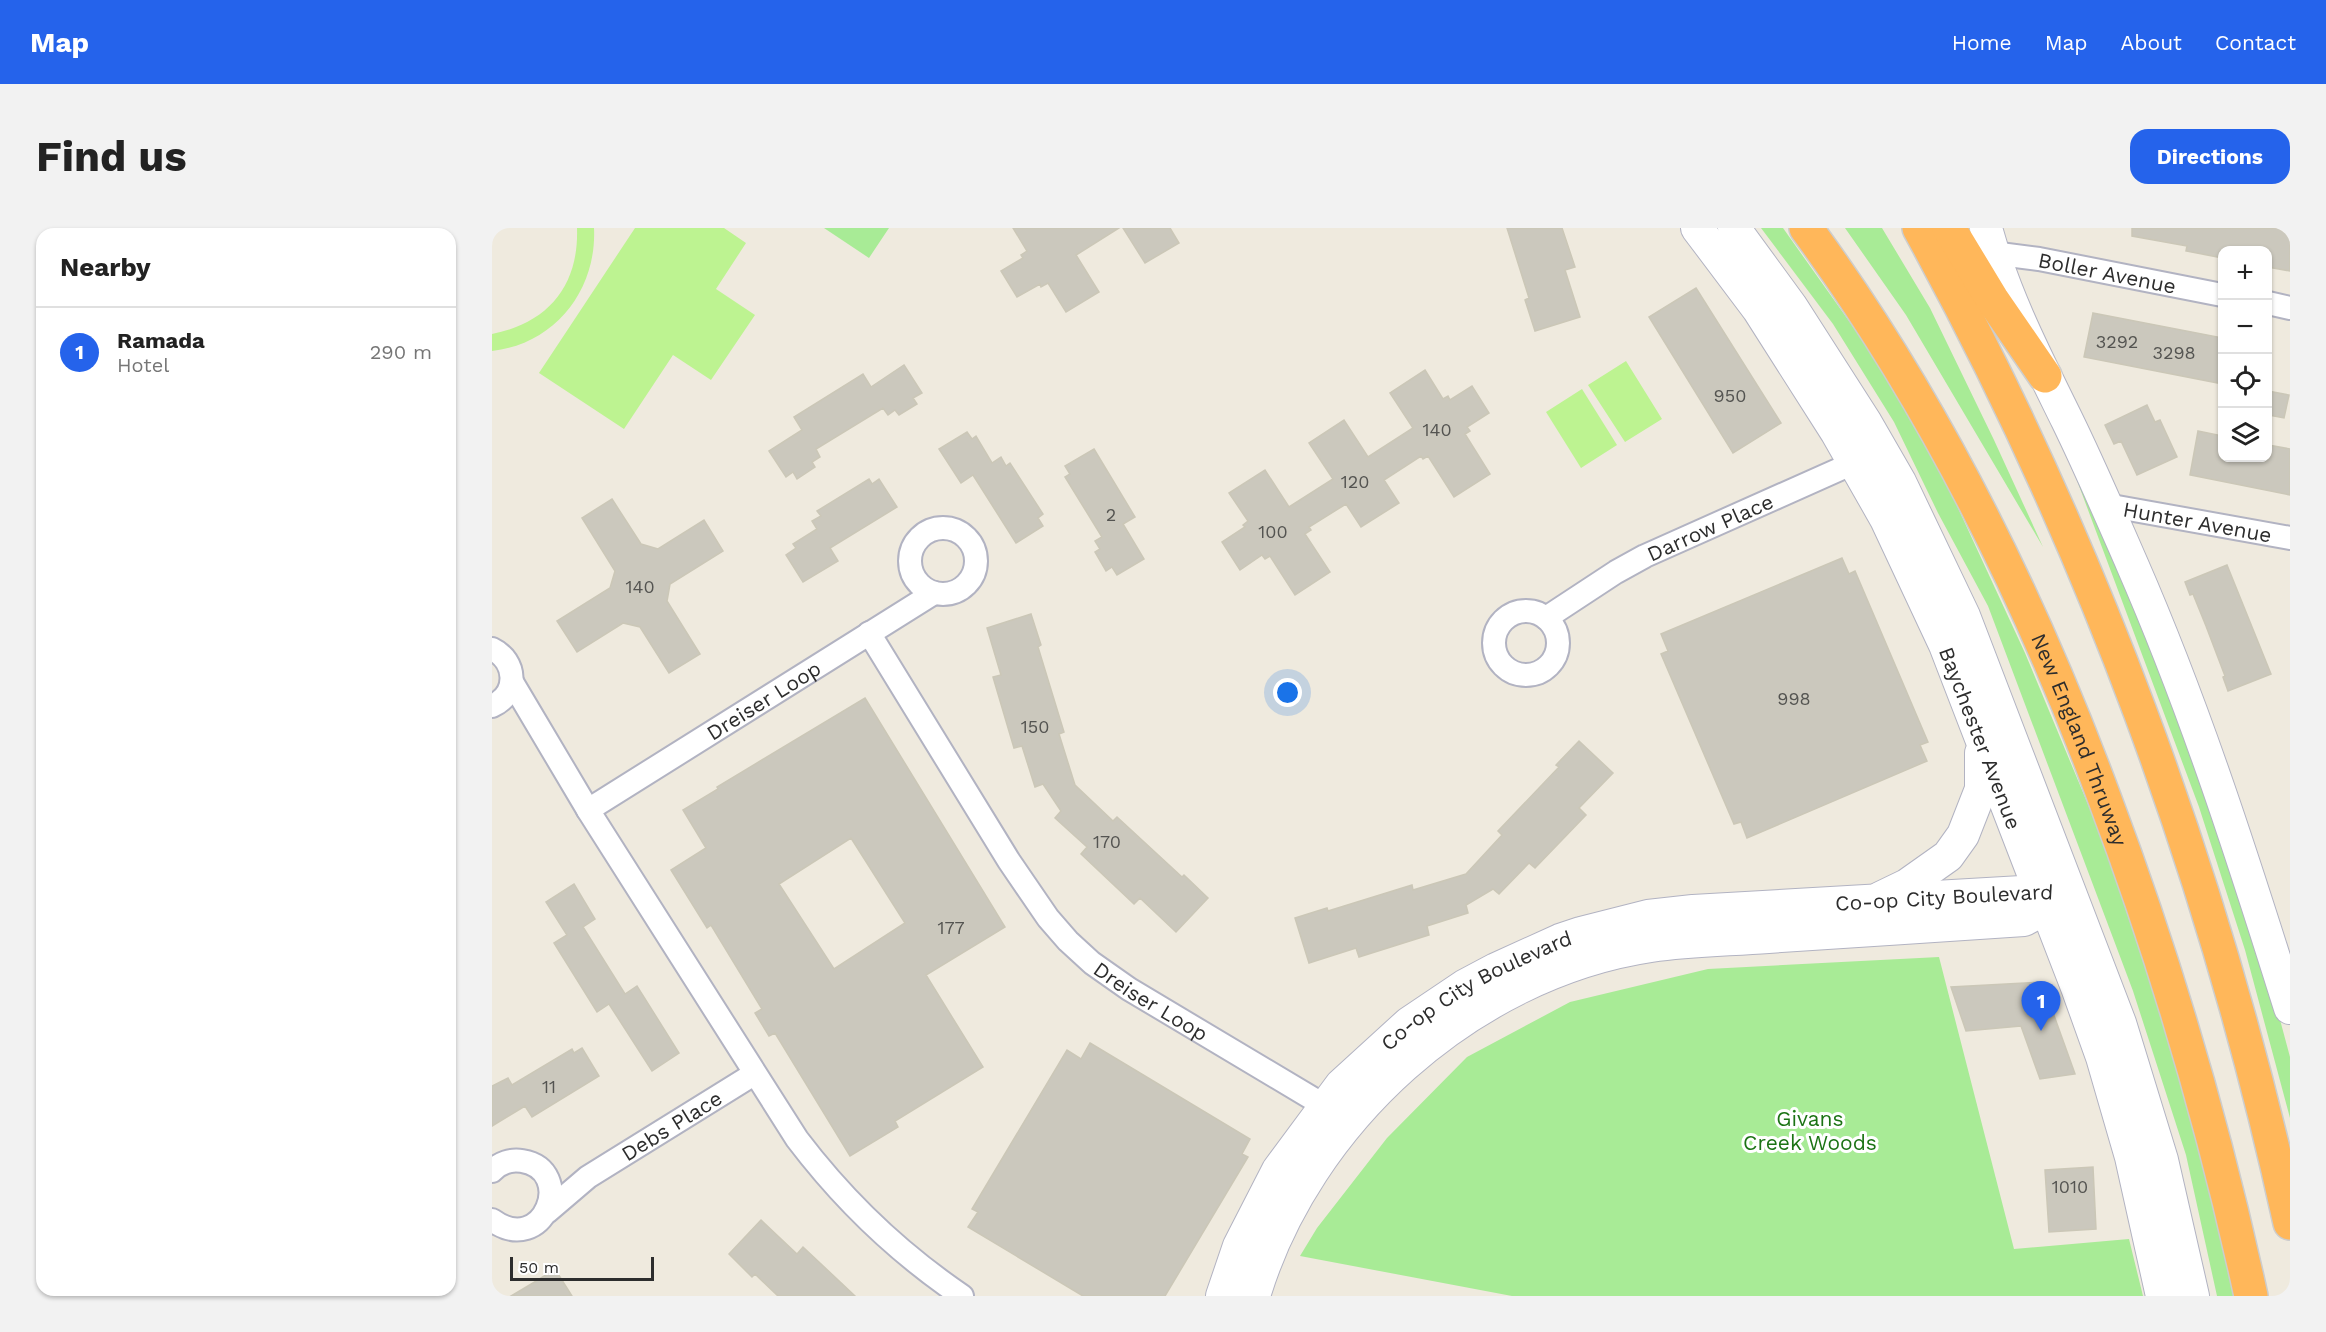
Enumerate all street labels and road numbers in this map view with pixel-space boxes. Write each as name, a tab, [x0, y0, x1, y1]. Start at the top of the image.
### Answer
street label: Boller Avenue	[2036, 247, 2178, 298]
street label: Darrow Place	[1643, 488, 1777, 566]
street label: Hunter Avenue	[2121, 496, 2274, 547]
street label: New England Thruway	[2027, 629, 2133, 849]
street label: Baychester Avenue	[1934, 643, 2027, 833]
street label: Dreiser Loop	[702, 655, 825, 745]
street label: Co-op City Boulevard	[1834, 878, 2054, 915]
street label: Co-op City Boulevard	[1375, 925, 1575, 1055]
street label: Dreiser Loop	[1089, 956, 1213, 1046]
street label: Debs Place	[616, 1085, 726, 1166]

